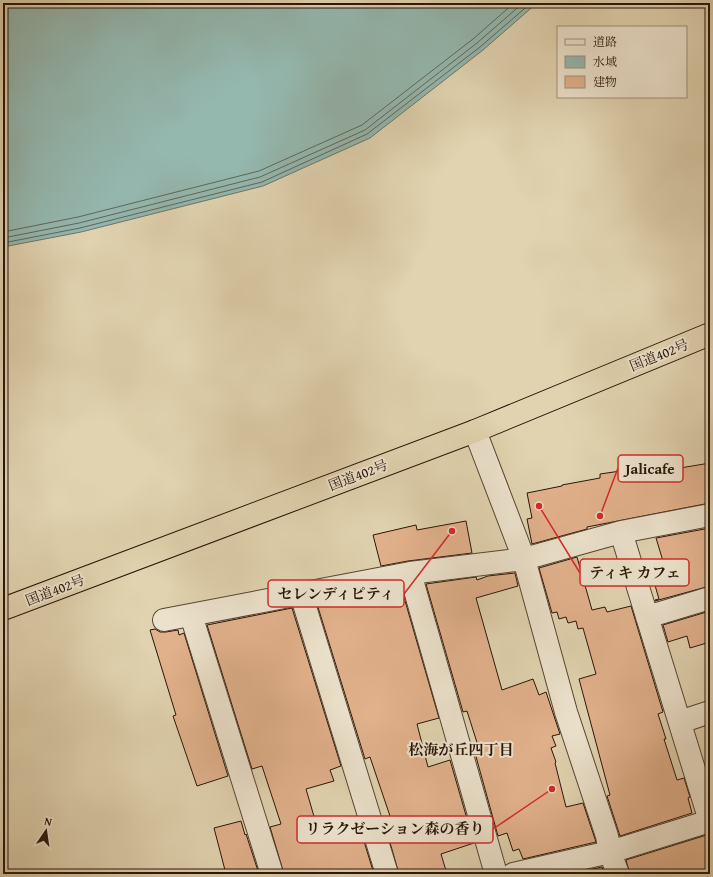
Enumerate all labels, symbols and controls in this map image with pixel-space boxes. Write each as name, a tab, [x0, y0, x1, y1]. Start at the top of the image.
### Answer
legend	[557, 26, 687, 98]
text: 道路	[593, 33, 617, 50]
text: 水域	[593, 53, 617, 70]
text: 建物	[593, 73, 617, 90]
street label: 国道402号	[626, 334, 692, 376]
street label: 国道402号	[325, 455, 391, 495]
callout: Jalicafe	[618, 455, 683, 482]
text: Jalicafe	[622, 458, 675, 479]
callout: ティキ カフェ	[580, 559, 689, 586]
text: ティキ カフェ	[589, 562, 681, 583]
street label: 国道402号	[22, 570, 88, 610]
callout: セレンディピティ	[268, 580, 404, 607]
text: セレンディピティ	[277, 583, 395, 604]
district label: 松海が丘四丁目	[408, 739, 514, 760]
north arrow	[26, 811, 66, 851]
text: N	[43, 813, 54, 830]
callout: リラクゼーション森の香り	[297, 816, 493, 843]
text: リラクゼーション森の香り	[306, 818, 484, 839]

